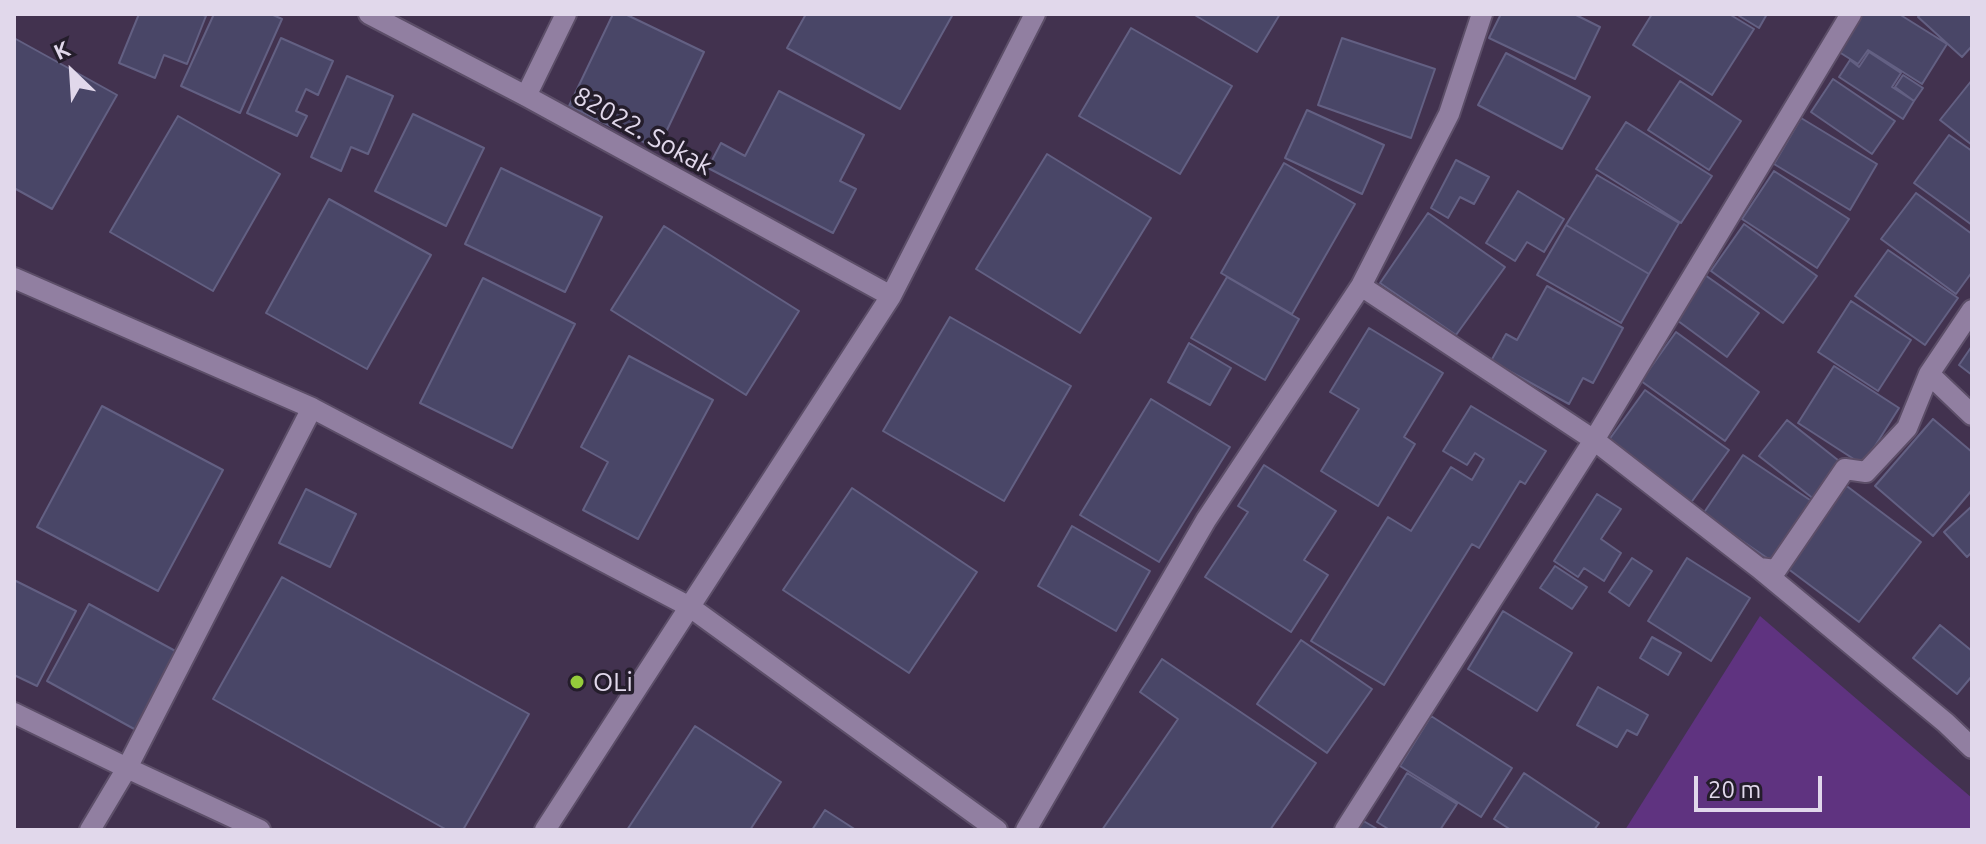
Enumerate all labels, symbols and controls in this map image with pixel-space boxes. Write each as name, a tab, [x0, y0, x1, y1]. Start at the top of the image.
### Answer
north arrow	[32, 32, 112, 112]
text: K	[50, 35, 74, 64]
street label: 82022. Sokak	[568, 80, 718, 182]
place label: OLi	[593, 666, 633, 698]
marker: OLi	[568, 673, 586, 691]
scale bar	[1698, 760, 1826, 810]
text: 20 m	[1708, 776, 1761, 803]

